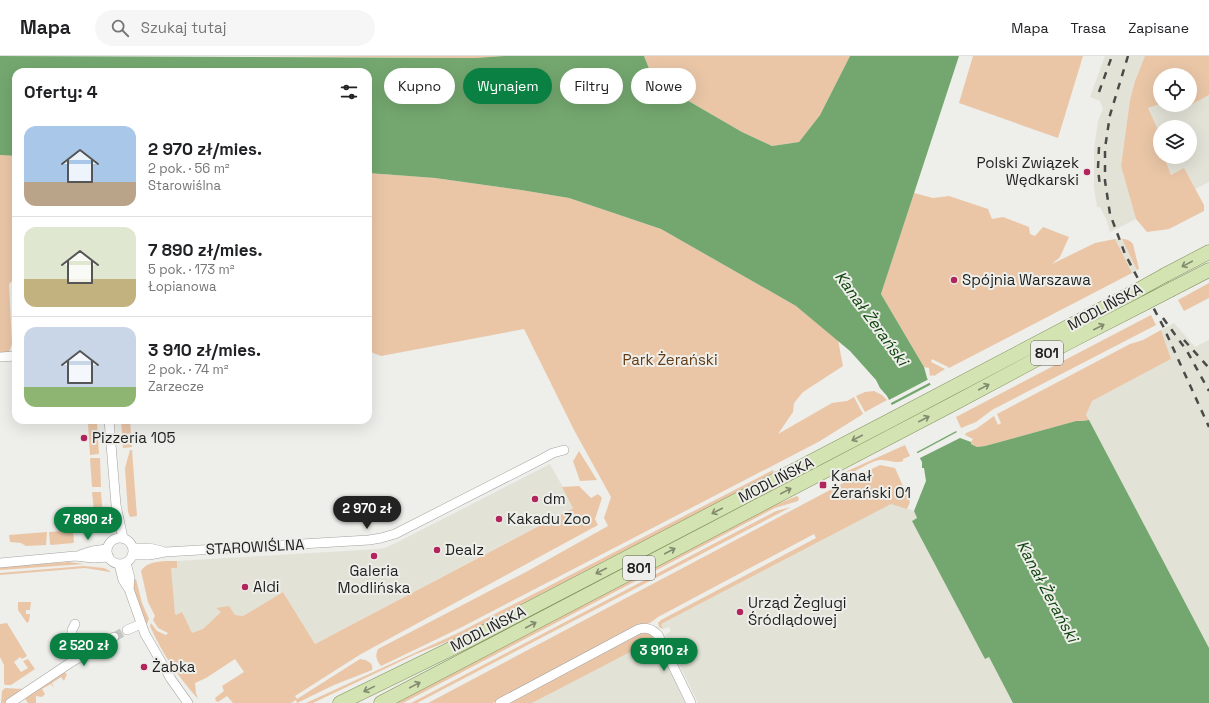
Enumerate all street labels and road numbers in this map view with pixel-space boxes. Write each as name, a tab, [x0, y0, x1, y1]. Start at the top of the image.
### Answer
street label: MODLIŃSKA	[1064, 279, 1146, 334]
road number: 801	[1031, 341, 1063, 365]
street label: MODLIŃSKA	[735, 452, 817, 507]
street label: STAROWIŚLNA	[205, 534, 305, 559]
road number: 801	[623, 556, 655, 580]
street label: MODLIŃSKA	[447, 601, 529, 656]

